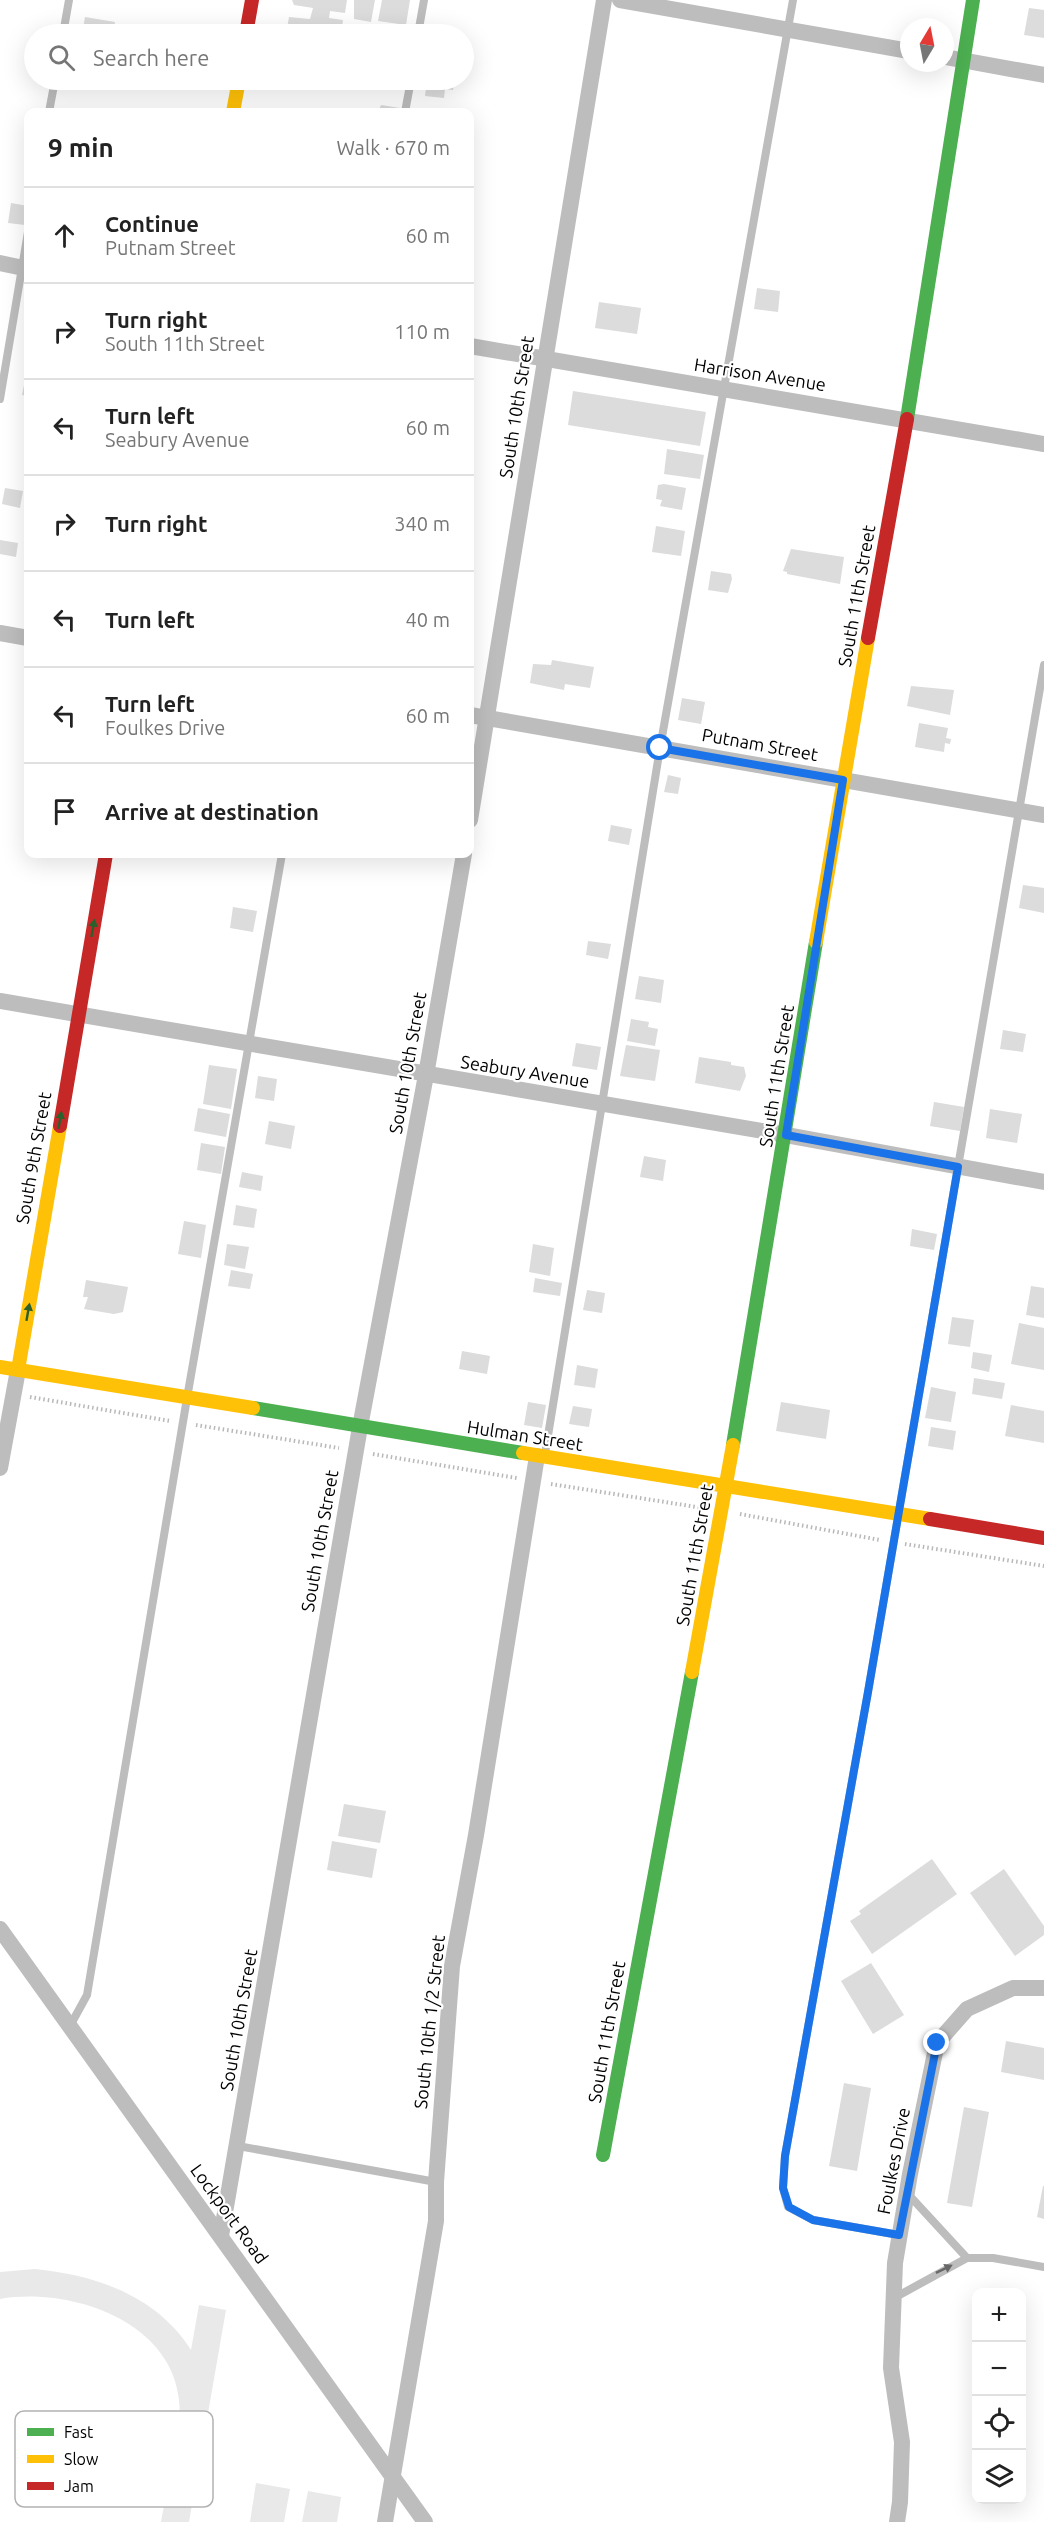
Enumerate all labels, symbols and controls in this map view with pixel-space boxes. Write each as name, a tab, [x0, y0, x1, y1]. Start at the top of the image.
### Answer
north arrow	[900, 18, 954, 72]
search box	[24, 24, 474, 90]
icon: search	[45, 41, 78, 74]
text: Search here	[93, 45, 209, 70]
text: 9 min	[48, 133, 114, 162]
text: Walk · 670 m	[337, 136, 450, 159]
text: Continue	[105, 211, 199, 236]
icon: ahead	[48, 219, 81, 252]
text: 60 m	[406, 224, 450, 247]
text: Putnam Street	[105, 236, 236, 259]
text: Turn right	[105, 307, 207, 332]
icon: right	[48, 315, 81, 348]
text: 110 m	[394, 320, 450, 343]
text: South 11th Street	[105, 332, 265, 355]
street label: South 10th Street	[495, 334, 537, 479]
street label: Harrison Avenue	[693, 354, 828, 394]
text: Turn left	[105, 403, 195, 428]
icon: left	[48, 411, 81, 444]
text: 60 m	[406, 416, 450, 439]
text: Seabury Avenue	[105, 428, 250, 451]
icon: right	[48, 507, 81, 540]
text: Turn right	[105, 511, 207, 536]
text: 340 m	[394, 512, 450, 535]
street label: South 11th Street	[834, 523, 878, 668]
icon: left	[48, 603, 81, 636]
text: Turn left	[105, 607, 195, 632]
text: 40 m	[406, 608, 450, 631]
text: Turn left	[105, 691, 195, 716]
icon: left	[48, 699, 81, 732]
text: 60 m	[406, 704, 450, 727]
text: Foulkes Drive	[105, 716, 225, 739]
street label: Putnam Street	[701, 724, 820, 764]
route start	[646, 734, 672, 760]
icon: arrive	[48, 795, 81, 828]
text: Arrive at destination	[105, 799, 319, 824]
one-way arrow	[89, 918, 98, 937]
street label: South 10th Street	[385, 990, 429, 1135]
street label: South 11th Street	[755, 1003, 797, 1148]
street label: Seabury Avenue	[459, 1051, 591, 1091]
street label: South 9th Street	[12, 1090, 54, 1225]
one-way arrow	[56, 1110, 65, 1129]
one-way arrow	[23, 1302, 32, 1321]
street label: Hulman Street	[466, 1416, 584, 1454]
street label: South 10th Street	[297, 1468, 341, 1613]
street label: South 11th Street	[672, 1482, 716, 1627]
street label: South 10th 1/2 Street	[410, 1934, 448, 2110]
street label: South 10th Street	[216, 1947, 260, 2092]
street label: South 11th Street	[584, 1959, 628, 2104]
route end	[923, 2029, 949, 2055]
street label: Foulkes Drive	[873, 2106, 913, 2216]
street label: Lockport Road	[187, 2160, 273, 2267]
one-way arrow	[936, 2265, 953, 2274]
map controls	[972, 2288, 1026, 2504]
button: +	[972, 2288, 1026, 2342]
button: −	[972, 2342, 1026, 2396]
button: locate	[972, 2396, 1026, 2450]
legend	[15, 2411, 213, 2507]
text: Fast	[64, 2423, 94, 2441]
text: Slow	[64, 2450, 99, 2468]
button: layers	[972, 2450, 1026, 2504]
text: Jam	[64, 2477, 94, 2495]

